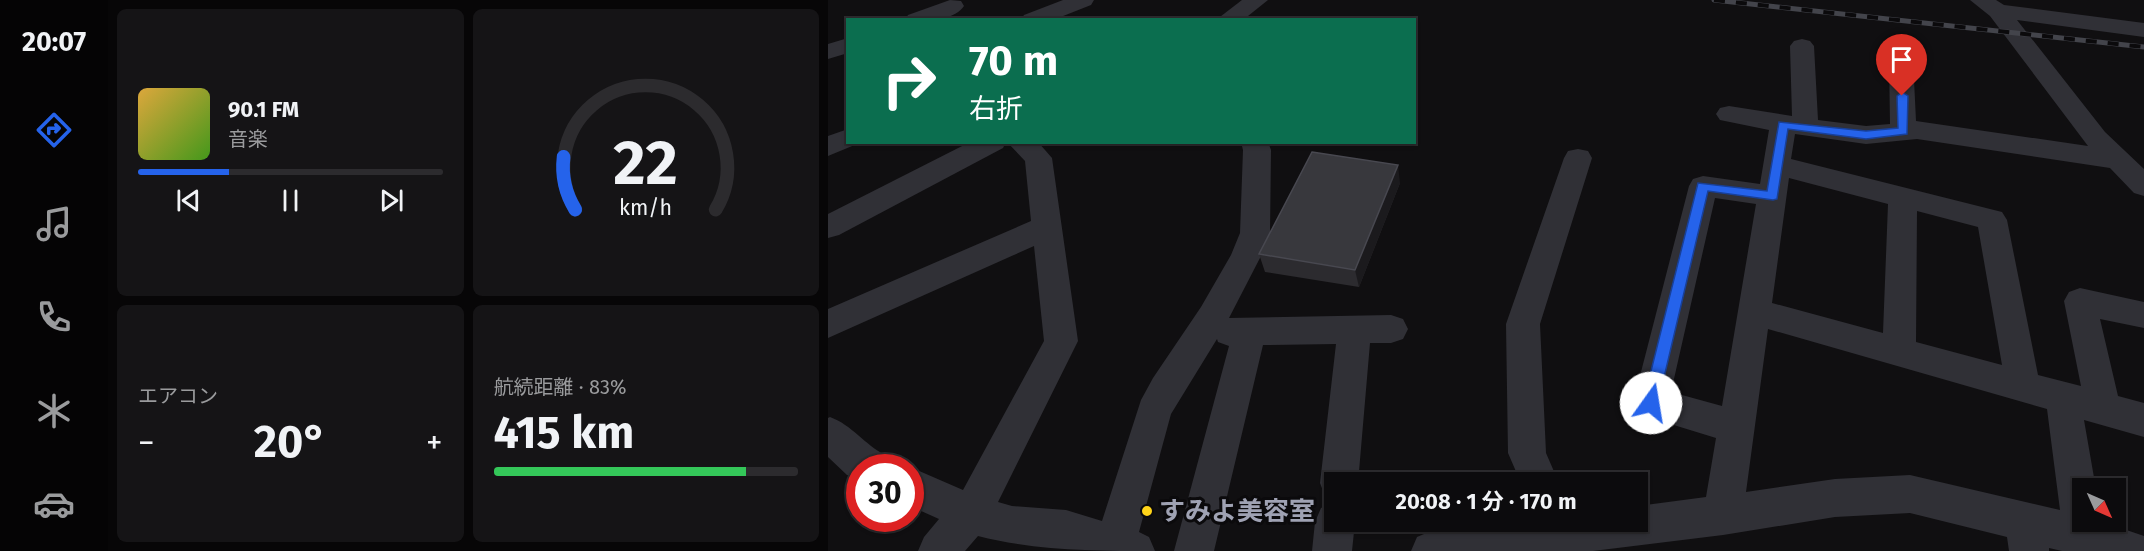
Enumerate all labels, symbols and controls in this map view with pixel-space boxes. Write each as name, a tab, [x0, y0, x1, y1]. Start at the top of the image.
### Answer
text: 20:07	[22, 26, 86, 58]
pin	[1876, 34, 1927, 96]
text: 70 m	[969, 36, 1058, 86]
icon: right	[870, 42, 948, 120]
icon: arrive	[1885, 43, 1918, 76]
text: 右折	[969, 93, 1023, 125]
text: 90.1 FM	[228, 96, 299, 123]
icon: directions	[33, 109, 75, 151]
text: 22	[613, 126, 678, 201]
text: 音楽	[228, 127, 268, 151]
icon: previous	[172, 184, 205, 217]
icon: pause	[274, 184, 307, 217]
icon: next	[375, 184, 408, 217]
text: km/h	[619, 195, 672, 221]
icon: music	[33, 203, 75, 245]
icon: phone	[33, 296, 75, 338]
position arrow	[1619, 371, 1683, 435]
text: 航続距離 · 83%	[494, 375, 626, 399]
text: エアコン	[138, 384, 218, 408]
icon: climate	[33, 390, 75, 432]
text: 415 km	[494, 406, 634, 460]
text: 20°	[254, 415, 327, 469]
text: −	[138, 423, 155, 463]
text: +	[426, 423, 442, 463]
speed limit sign: 30	[846, 454, 924, 532]
north arrow	[2072, 478, 2126, 532]
map controls	[2072, 478, 2126, 532]
icon: car	[33, 483, 75, 525]
text: 20:08 · 1 分 · 170 m	[1396, 488, 1576, 515]
place label: すみよ美容室	[1159, 496, 1315, 527]
marker: すみよ美容室	[1140, 504, 1154, 518]

